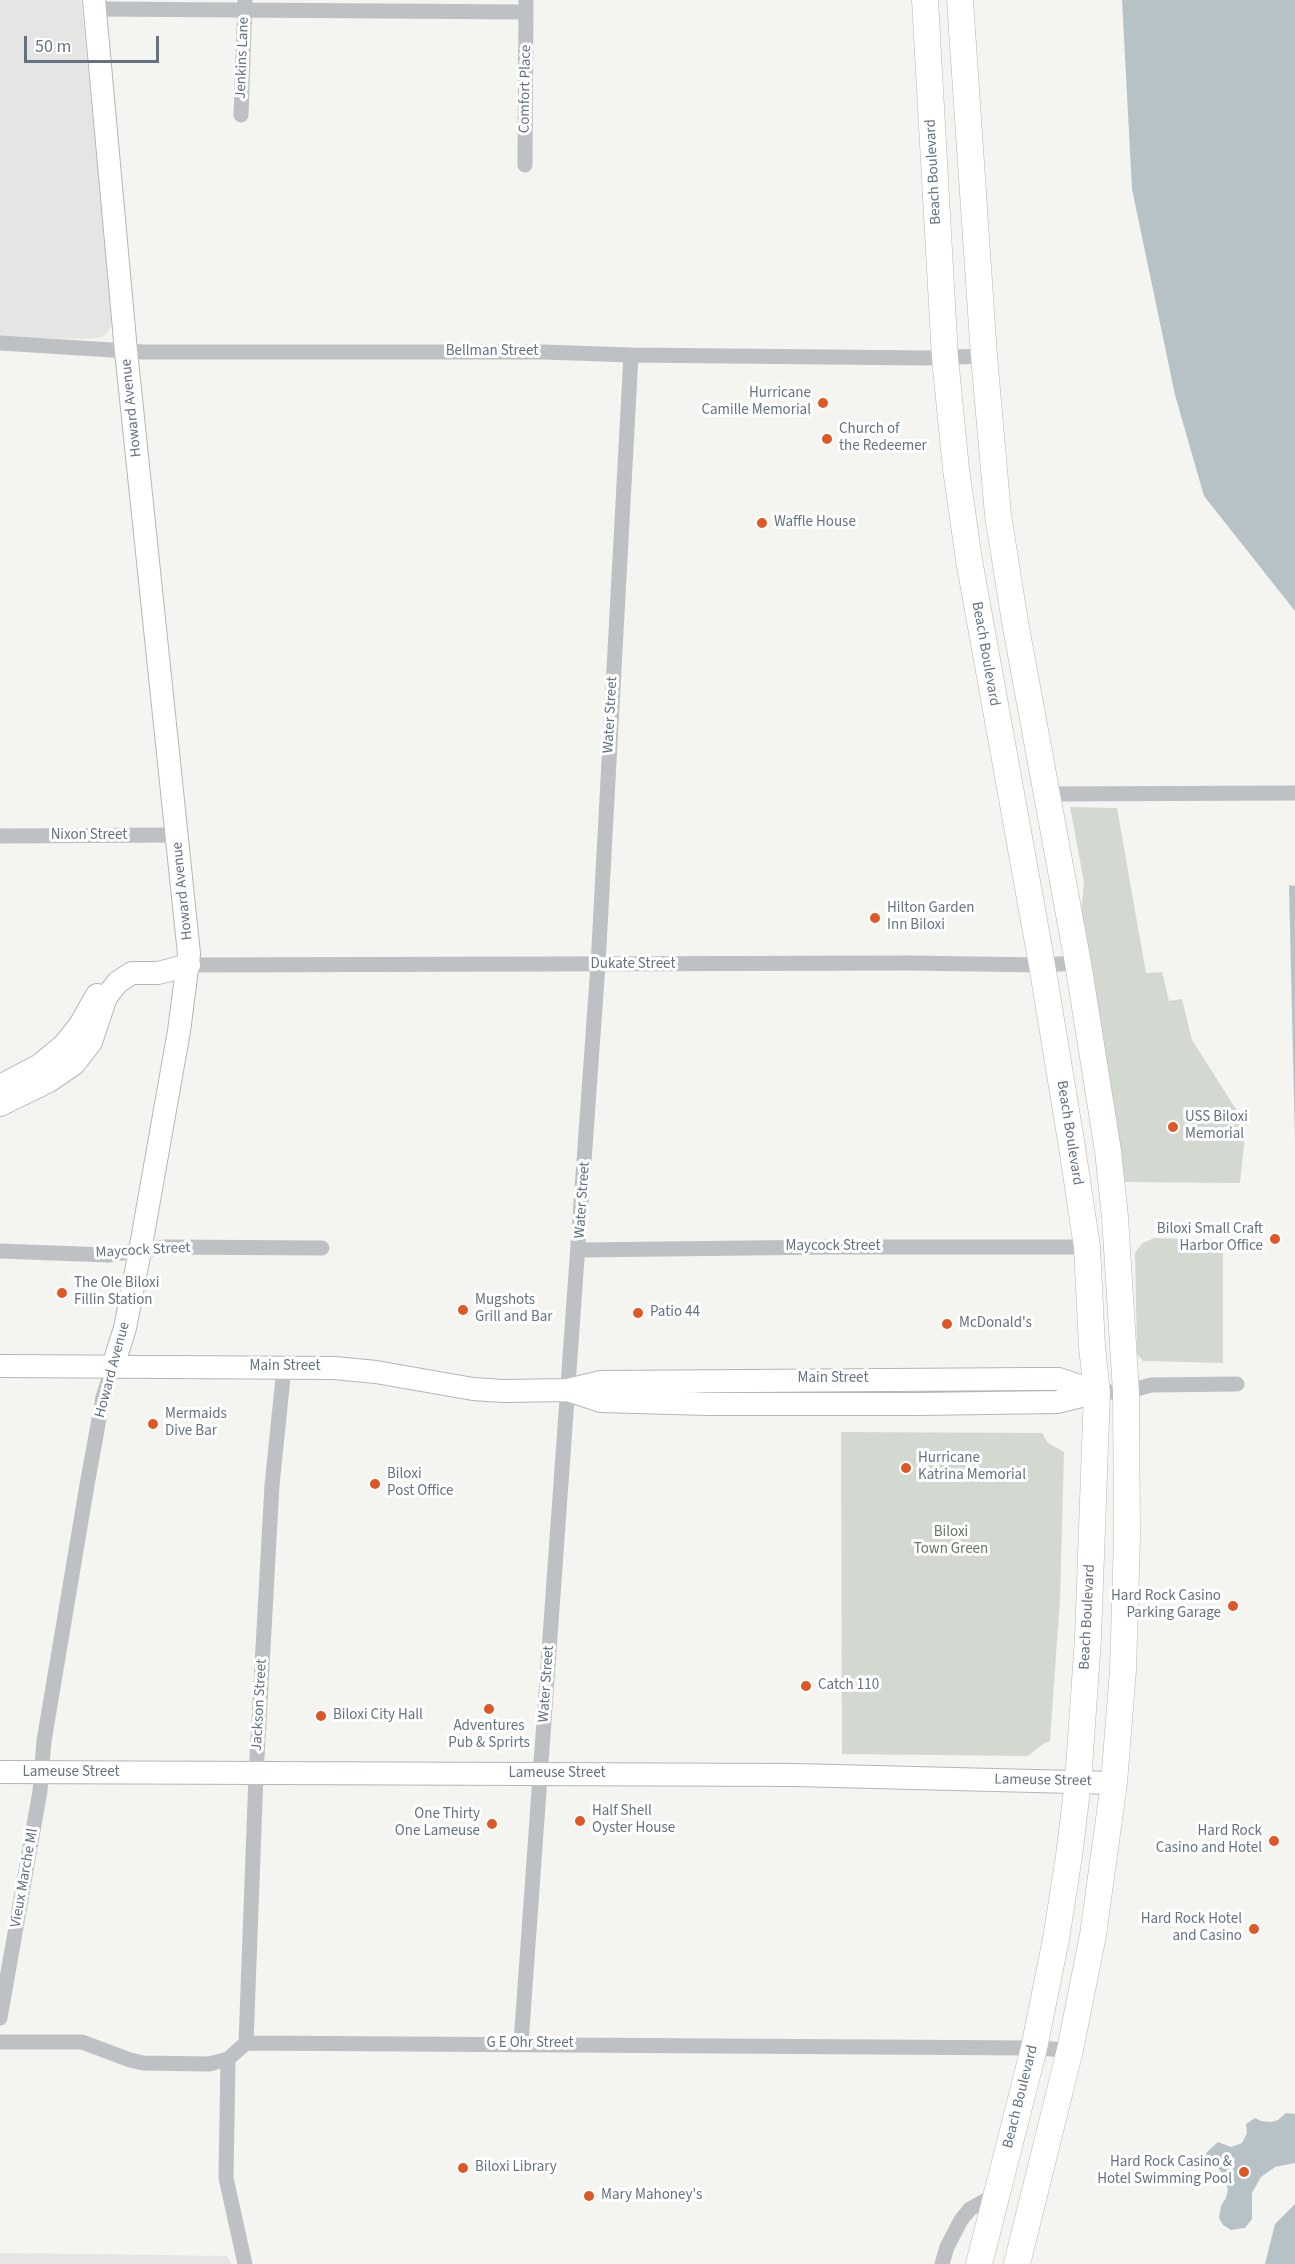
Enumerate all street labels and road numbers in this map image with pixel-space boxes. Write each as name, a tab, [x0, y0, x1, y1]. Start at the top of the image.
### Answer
street label: Jenkins Lane	[233, 17, 253, 99]
street label: Comfort Place	[516, 45, 536, 133]
street label: Beach Boulevard	[922, 119, 946, 225]
street label: Bellman Street	[446, 343, 538, 361]
street label: Howard Avenue	[118, 358, 146, 458]
street label: Beach Boulevard	[967, 600, 1003, 708]
street label: Water Street	[600, 676, 622, 754]
street label: Nixon Street	[51, 827, 127, 845]
street label: Howard Avenue	[169, 841, 197, 941]
street label: Dukate Street	[591, 956, 675, 974]
street label: Beach Boulevard	[1052, 1079, 1086, 1187]
street label: Water Street	[571, 1161, 595, 1239]
street label: Maycock Street	[786, 1238, 880, 1256]
street label: Maycock Street	[95, 1240, 191, 1262]
street label: Howard Avenue	[92, 1320, 134, 1420]
street label: Main Street	[250, 1358, 320, 1376]
street label: Main Street	[798, 1370, 868, 1388]
street label: Beach Boulevard	[1076, 1564, 1100, 1670]
street label: Water Street	[535, 1645, 559, 1723]
street label: Jackson Street	[249, 1658, 271, 1752]
street label: Lameuse Street	[22, 1764, 120, 1782]
street label: Lameuse Street	[508, 1765, 606, 1783]
street label: Lameuse Street	[994, 1771, 1092, 1791]
street label: Vieux Marche Ml	[7, 1827, 43, 1929]
street label: G E Ohr Street	[486, 2035, 574, 2053]
street label: Beach Boulevard	[999, 2044, 1043, 2150]

